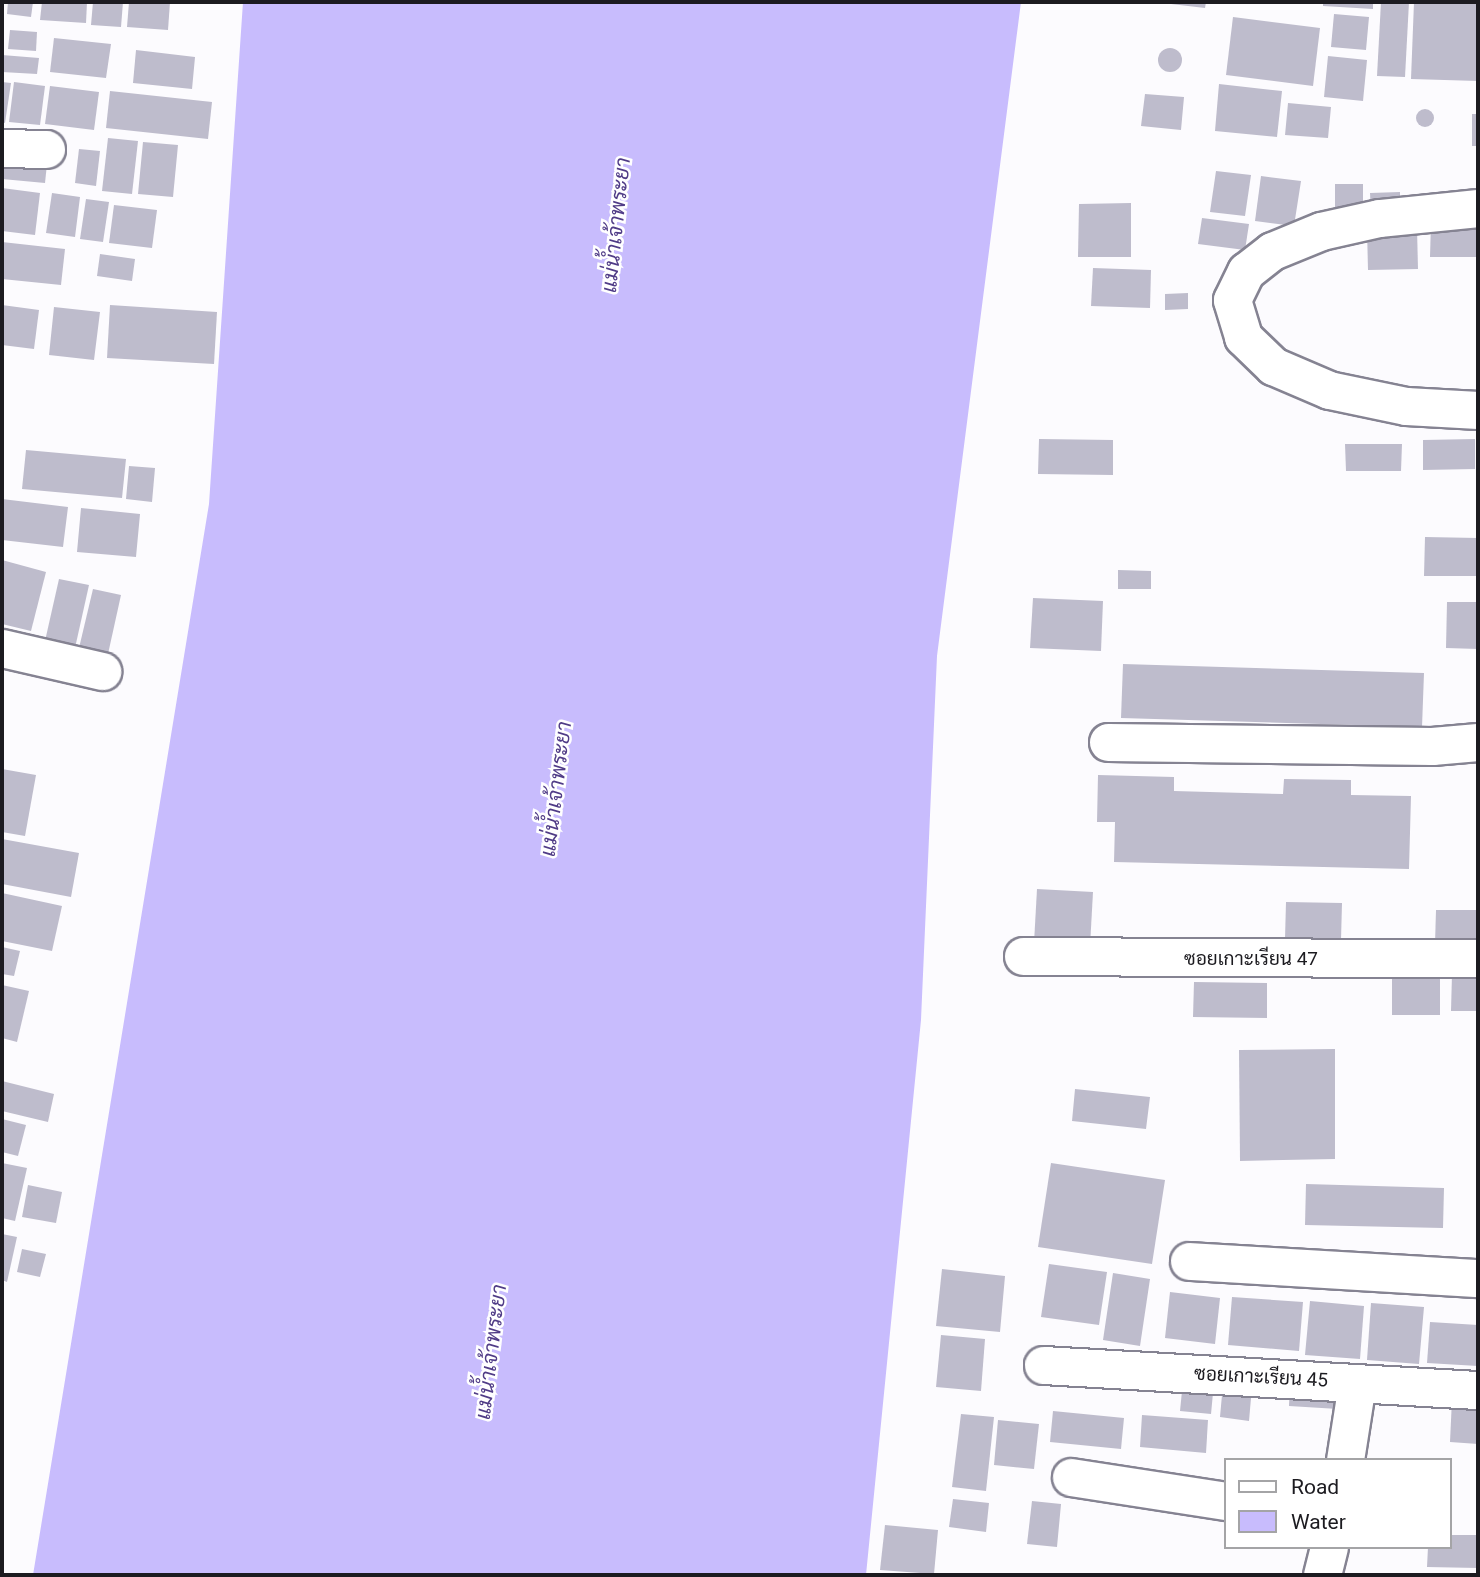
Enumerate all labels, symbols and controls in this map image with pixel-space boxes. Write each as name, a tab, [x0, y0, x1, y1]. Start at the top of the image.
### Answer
water label: แม่น้ำเจ้าพระยา	[596, 156, 636, 294]
water label: แม่น้ำเจ้าพระยา	[535, 720, 577, 858]
street label: ซอยเกาะเรียน 47	[1184, 948, 1318, 970]
water label: แม่น้ำเจ้าพระยา	[470, 1283, 512, 1421]
street label: ซอยเกาะเรียน 45	[1193, 1362, 1329, 1392]
legend	[1224, 1458, 1452, 1549]
text: Road	[1291, 1475, 1339, 1499]
text: Water	[1291, 1510, 1346, 1534]

